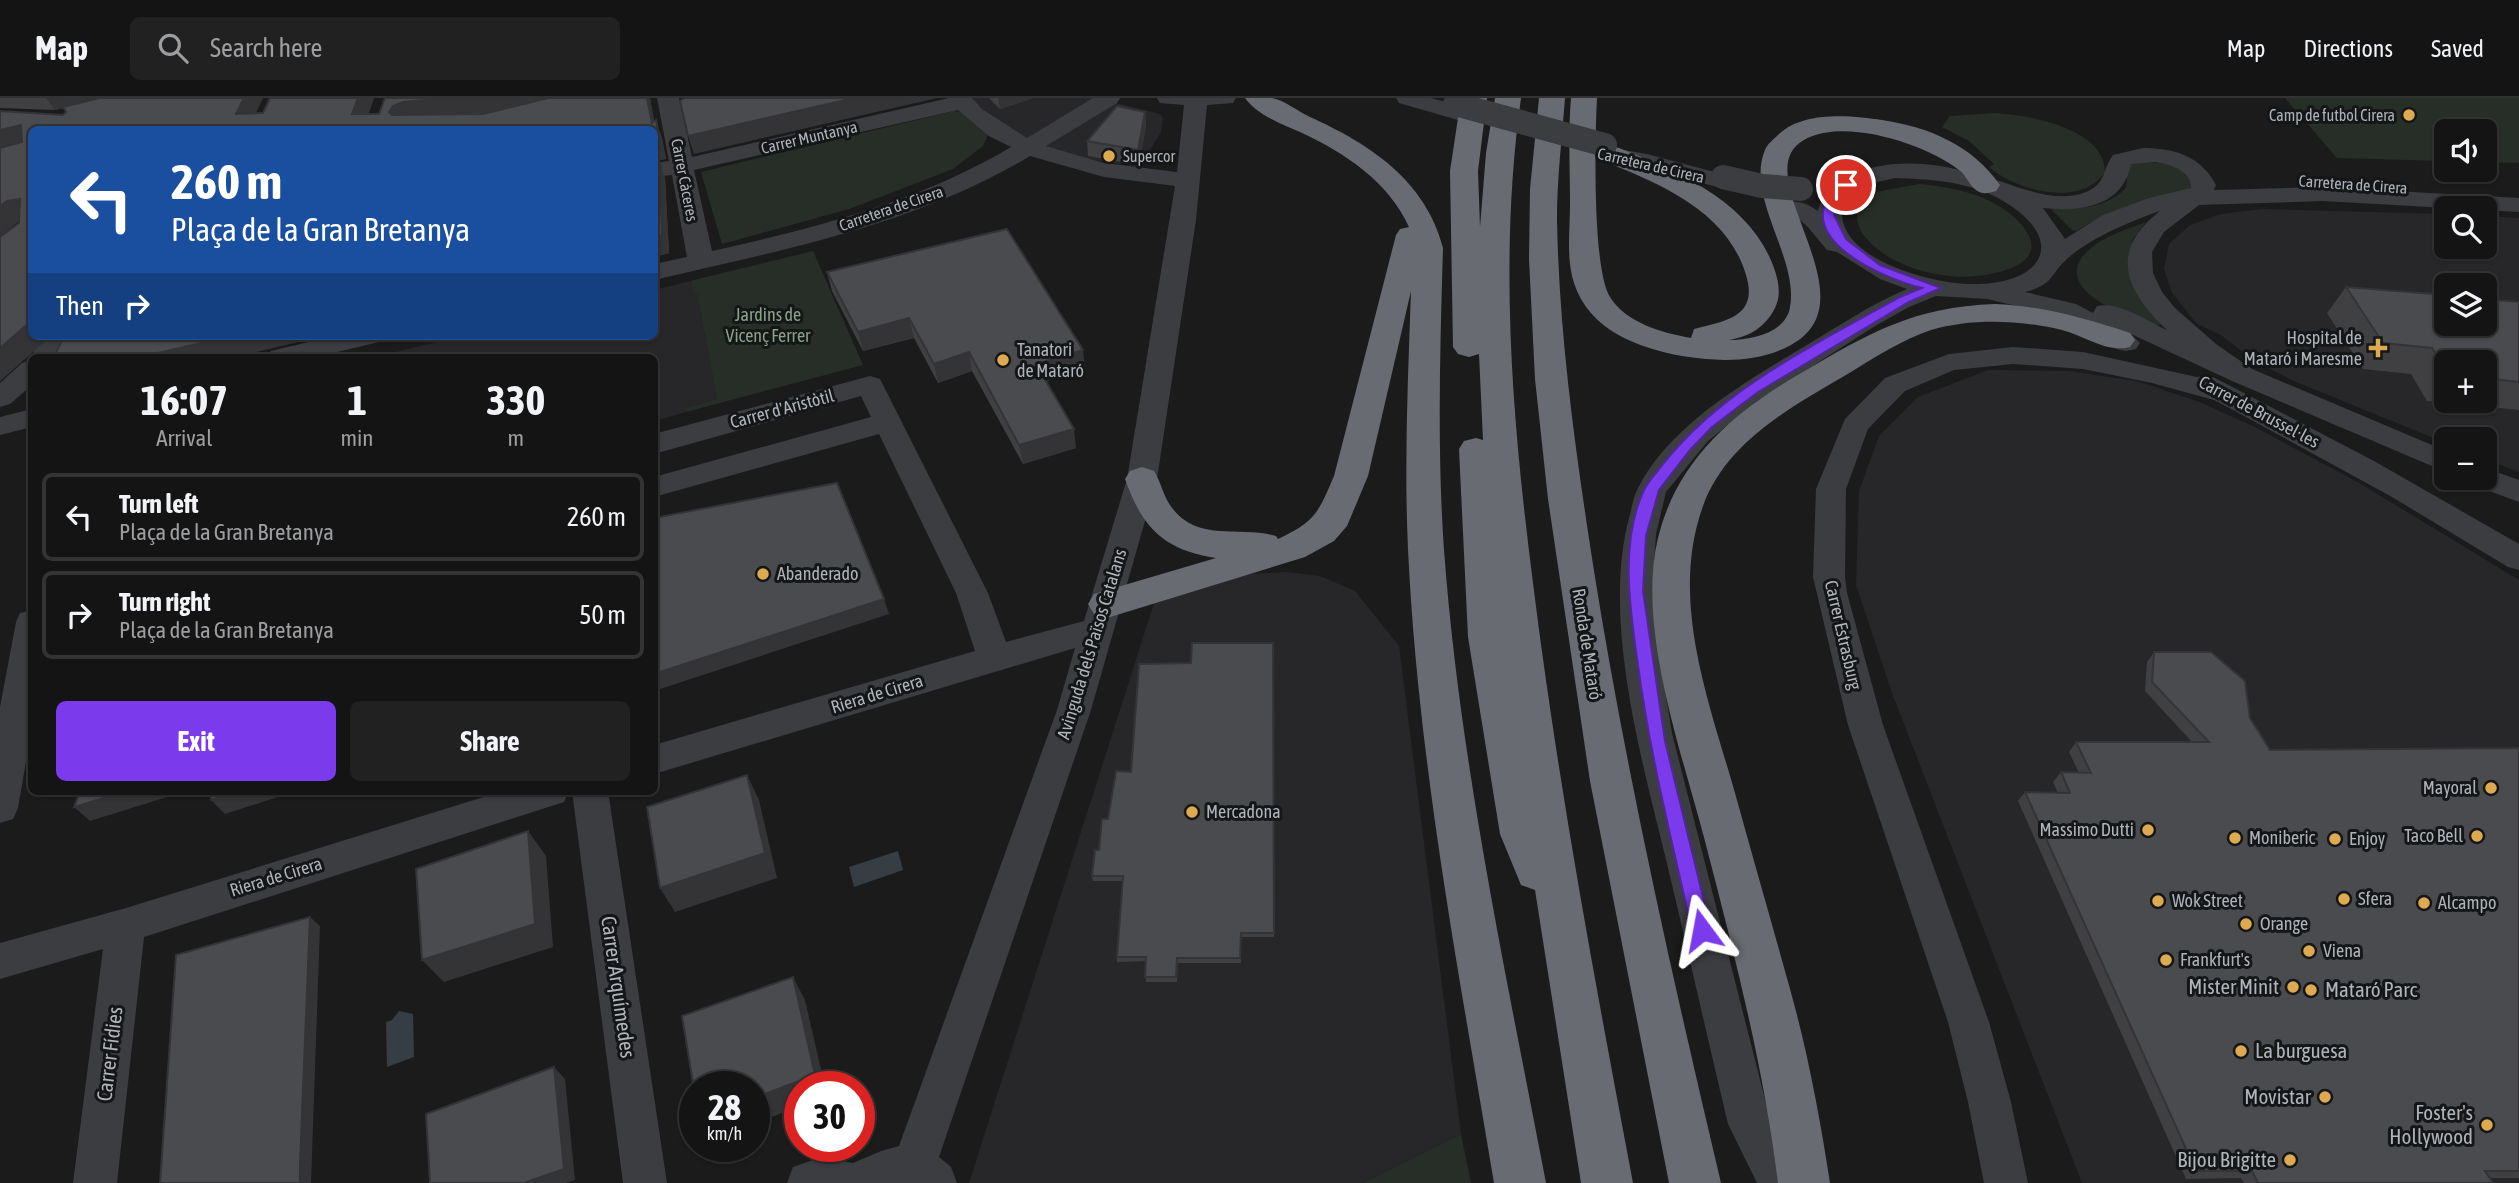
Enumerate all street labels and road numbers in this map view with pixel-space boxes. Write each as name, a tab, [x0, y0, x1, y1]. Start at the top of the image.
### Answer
street label: Carrer Muntanya	[759, 117, 859, 158]
street label: Carrer Càceres	[668, 137, 702, 223]
street label: Carretera de Cirera	[1596, 144, 1706, 186]
street label: Carretera de Cirera	[2298, 171, 2408, 197]
street label: Carretera de Cirera	[837, 182, 945, 234]
street label: Carrer de Brussel·les	[2195, 371, 2323, 452]
street label: Carrer d'Aristòtil	[728, 385, 836, 432]
street label: Avinguda dels Països Catalans	[1053, 546, 1131, 742]
street label: Carrer Estrasburg	[1821, 578, 1866, 692]
street label: Ronda de Mataró	[1568, 587, 1607, 701]
street label: Riera de Cirera	[828, 670, 925, 717]
street label: Riera de Cirera	[227, 853, 324, 900]
street label: Carrer Arquímedes	[597, 914, 641, 1059]
street label: Carrer Fídies	[91, 1005, 127, 1103]

